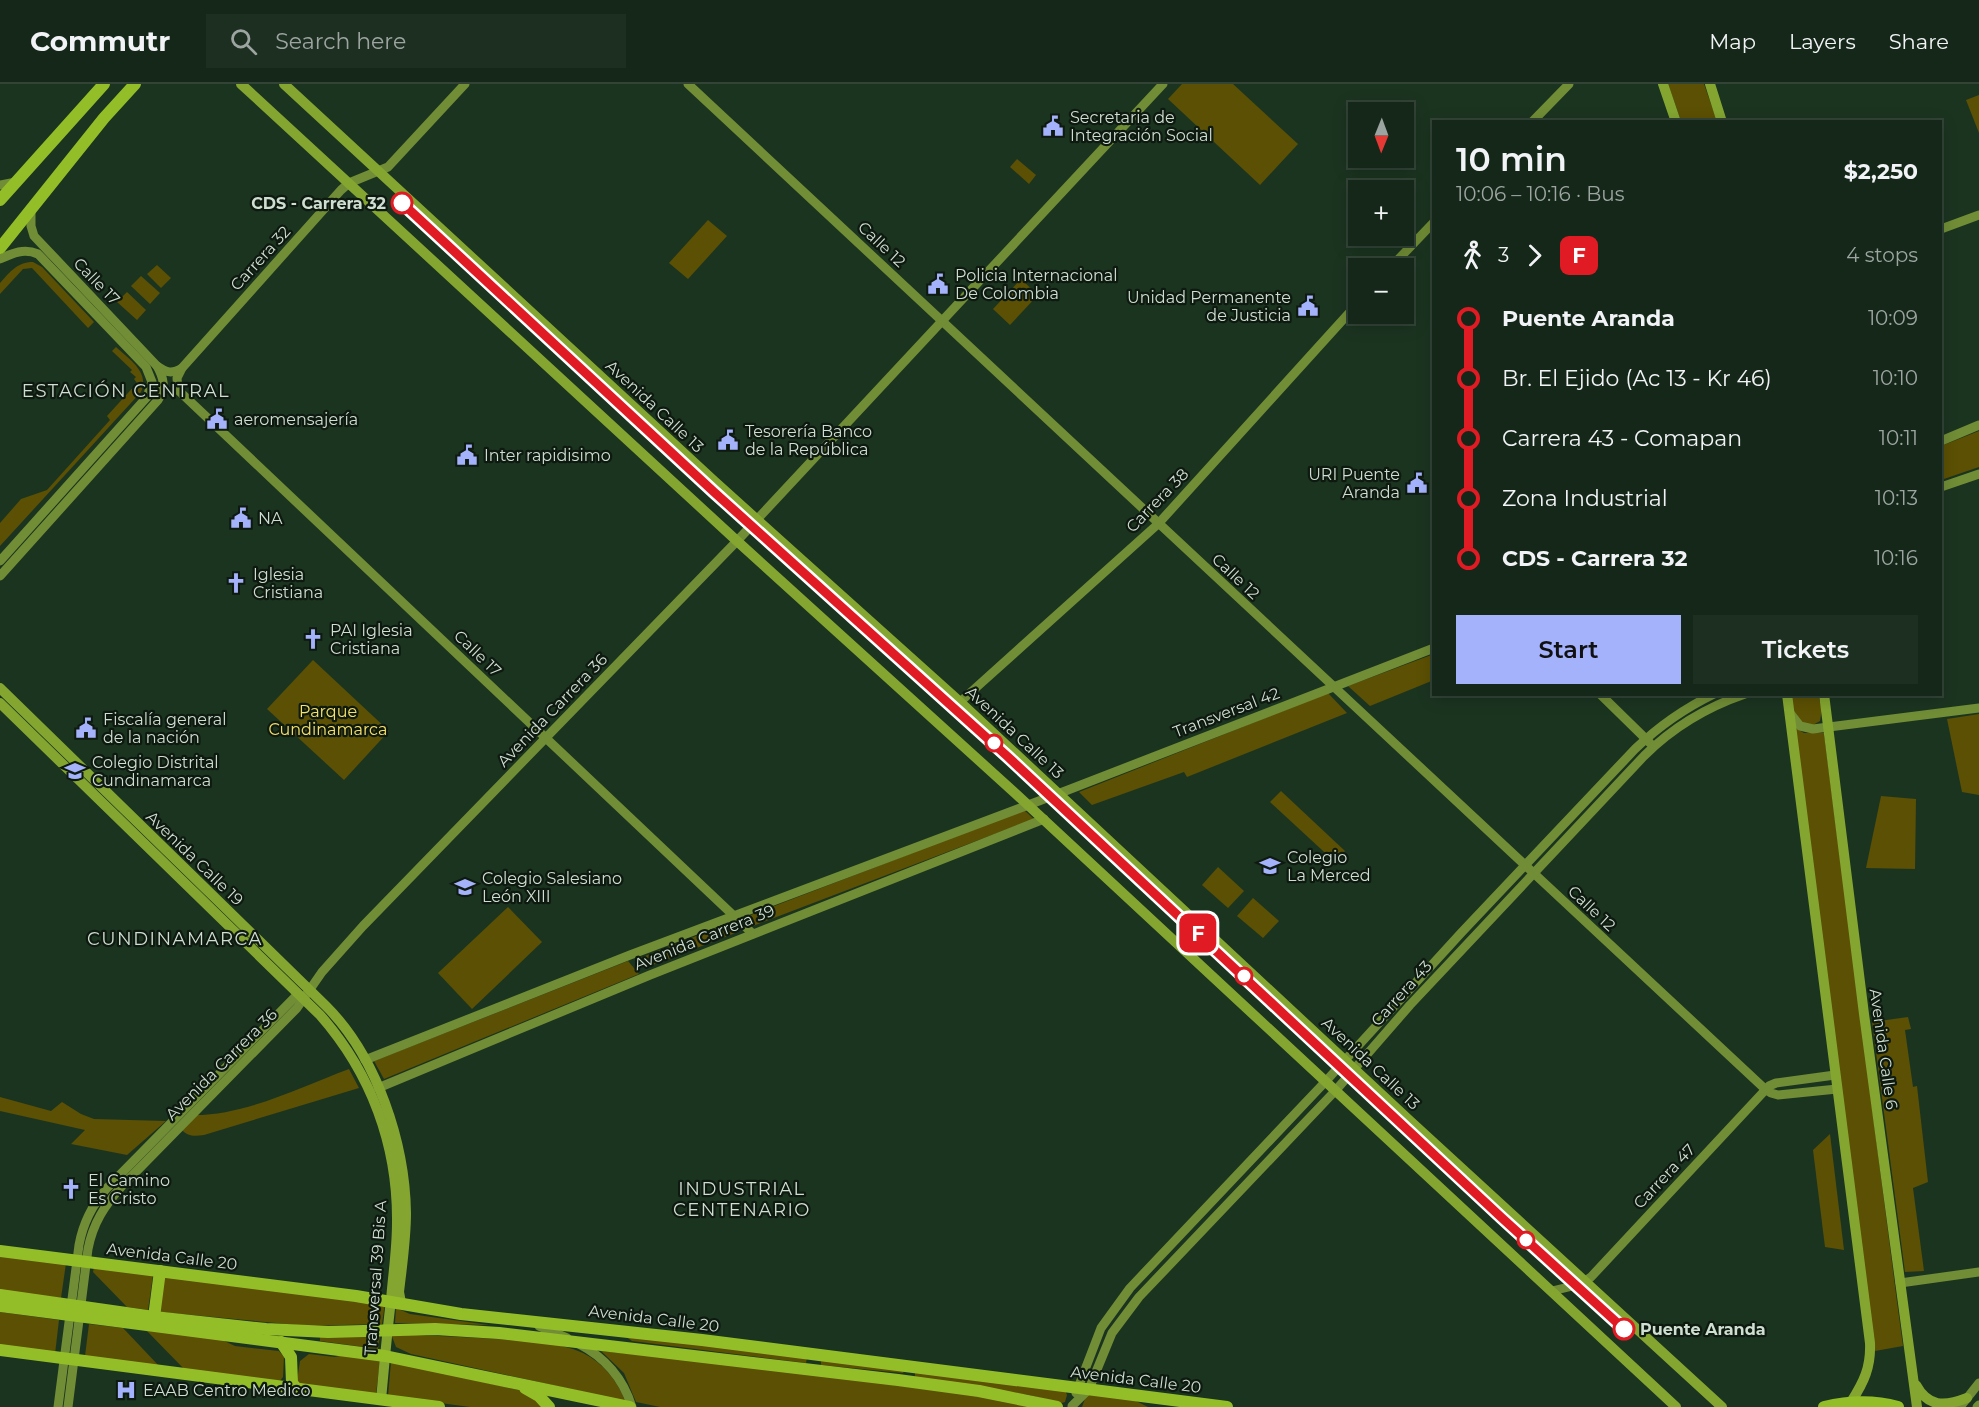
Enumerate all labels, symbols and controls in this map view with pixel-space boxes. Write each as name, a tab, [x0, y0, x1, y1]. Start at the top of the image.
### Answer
search box	[206, 14, 626, 68]
text: Commutr	[30, 24, 170, 58]
icon: search	[227, 25, 260, 58]
text: Search here	[275, 28, 406, 55]
text: Map	[1709, 29, 1756, 54]
text: Layers	[1789, 29, 1856, 54]
text: Share	[1889, 29, 1949, 54]
north arrow	[1348, 102, 1414, 168]
map controls	[1348, 102, 1414, 324]
place label: Secretaria de Integración Social	[1070, 108, 1213, 145]
public building icon: Secretaria de Integración Social	[1041, 114, 1065, 138]
text: 10 min	[1456, 139, 1567, 179]
text: $2,250	[1844, 158, 1918, 185]
button: +	[1348, 180, 1414, 246]
text: 10:06 – 10:16 · Bus	[1456, 182, 1625, 206]
marker: CDS - Carrera 32	[391, 192, 413, 214]
place label: CDS - Carrera 32	[251, 194, 386, 213]
street label: Calle 12	[854, 218, 909, 271]
street label: Carrera 32	[226, 222, 294, 295]
icon: walk	[1456, 239, 1489, 272]
icon: forward	[1518, 239, 1551, 272]
text: 3	[1498, 243, 1509, 267]
text: F	[1572, 243, 1586, 268]
text: 4 stops	[1846, 243, 1918, 267]
street label: Calle 17	[70, 254, 124, 309]
button: −	[1348, 258, 1414, 324]
place label: Policia Internacional De Colombia	[955, 266, 1118, 303]
public building icon: Policia Internacional De Colombia	[926, 272, 950, 296]
place label: Unidad Permanente de Justicia	[1127, 288, 1291, 325]
public building icon: Unidad Permanente de Justicia	[1296, 294, 1320, 318]
text: Puente Aranda	[1502, 305, 1675, 332]
text: 10:09	[1868, 306, 1918, 330]
street label: Avenida Calle 13	[602, 356, 707, 457]
text: Br. El Ejido (Ac 13 - Kr 46)	[1502, 365, 1772, 392]
text: 10:10	[1873, 366, 1918, 390]
district label: ESTACIÓN CENTRAL	[22, 380, 230, 402]
public building icon: aeromensajería	[205, 407, 229, 431]
place label: aeromensajería	[234, 410, 358, 429]
place label: Tesorería Banco de la República	[745, 422, 872, 459]
text: Carrera 43 - Comapan	[1502, 425, 1742, 452]
text: 10:11	[1879, 426, 1918, 450]
public building icon: Tesorería Banco de la República	[716, 428, 740, 452]
public building icon: Inter rapidisimo	[455, 443, 479, 467]
place label: Inter rapidisimo	[484, 446, 611, 465]
street label: Carrera 38	[1122, 464, 1192, 536]
place label: URI Puente Aranda	[1308, 465, 1400, 502]
public building icon: URI Puente Aranda	[1405, 471, 1429, 495]
text: Zona Industrial	[1502, 485, 1668, 512]
text: 10:13	[1875, 486, 1918, 510]
public building icon: NA	[229, 506, 253, 530]
place label: NA	[258, 509, 283, 528]
text: CDS - Carrera 32	[1502, 545, 1687, 572]
text: 10:16	[1874, 546, 1918, 570]
street label: Calle 12	[1208, 550, 1263, 603]
place label: Iglesia Cristiana	[253, 565, 323, 602]
church icon: Iglesia Cristiana	[224, 571, 248, 595]
button: Start	[1456, 615, 1681, 684]
button: Tickets	[1693, 615, 1918, 684]
place label: PAI Iglesia Cristiana	[330, 621, 413, 658]
street label: Calle 17	[450, 626, 505, 680]
church icon: PAI Iglesia Cristiana	[301, 627, 325, 651]
street label: Avenida Carrera 36	[494, 650, 611, 771]
street label: Avenida Calle 13	[962, 682, 1067, 783]
street label: Transversal 42	[1170, 683, 1282, 741]
park label: Parque Cundinamarca	[268, 702, 388, 739]
place label: Fiscalía general de la nación	[103, 710, 227, 747]
public building icon: Fiscalía general de la nación	[74, 716, 98, 740]
unlabelled marker	[985, 734, 1003, 752]
place label: Colegio Distrital Cundinamarca	[92, 753, 219, 790]
school or university icon: Colegio Distrital Cundinamarca	[63, 759, 87, 783]
street label: Avenida Calle 19	[142, 807, 247, 909]
place label: Colegio La Merced	[1287, 848, 1371, 885]
school or university icon: Colegio La Merced	[1258, 854, 1282, 878]
place label: Colegio Salesiano León XIII	[482, 869, 622, 906]
school or university icon: Colegio Salesiano León XIII	[453, 875, 477, 899]
street label: Calle 12	[1564, 882, 1619, 935]
street label: Avenida Carrera 39	[631, 901, 777, 974]
line badge: F	[1178, 914, 1218, 952]
text: F	[1191, 921, 1205, 946]
district label: CUNDINAMARCA	[87, 928, 263, 950]
street label: Carrera 43	[1367, 957, 1436, 1030]
unlabelled marker	[1235, 967, 1253, 985]
street label: Avenida Calle 6	[1866, 988, 1901, 1111]
street label: Avenida Carrera 36	[162, 1005, 281, 1124]
street label: Avenida Calle 13	[1318, 1013, 1423, 1114]
street label: Carrera 47	[1630, 1140, 1699, 1213]
place label: El Camino Es Cristo	[88, 1171, 170, 1208]
church icon: El Camino Es Cristo	[59, 1177, 83, 1201]
district label: INDUSTRIAL CENTENARIO	[673, 1178, 811, 1221]
street label: Transversal 39 Bis A	[361, 1199, 390, 1356]
unlabelled marker	[1517, 1231, 1535, 1249]
street label: Avenida Calle 20	[106, 1239, 238, 1274]
street label: Avenida Calle 20	[588, 1301, 720, 1336]
marker: Puente Aranda	[1613, 1318, 1635, 1340]
place label: Puente Aranda	[1640, 1320, 1766, 1339]
street label: Avenida Calle 20	[1070, 1362, 1202, 1397]
hospital icon: EAAB Centro Medico	[114, 1378, 138, 1402]
place label: EAAB Centro Medico	[143, 1381, 310, 1400]

